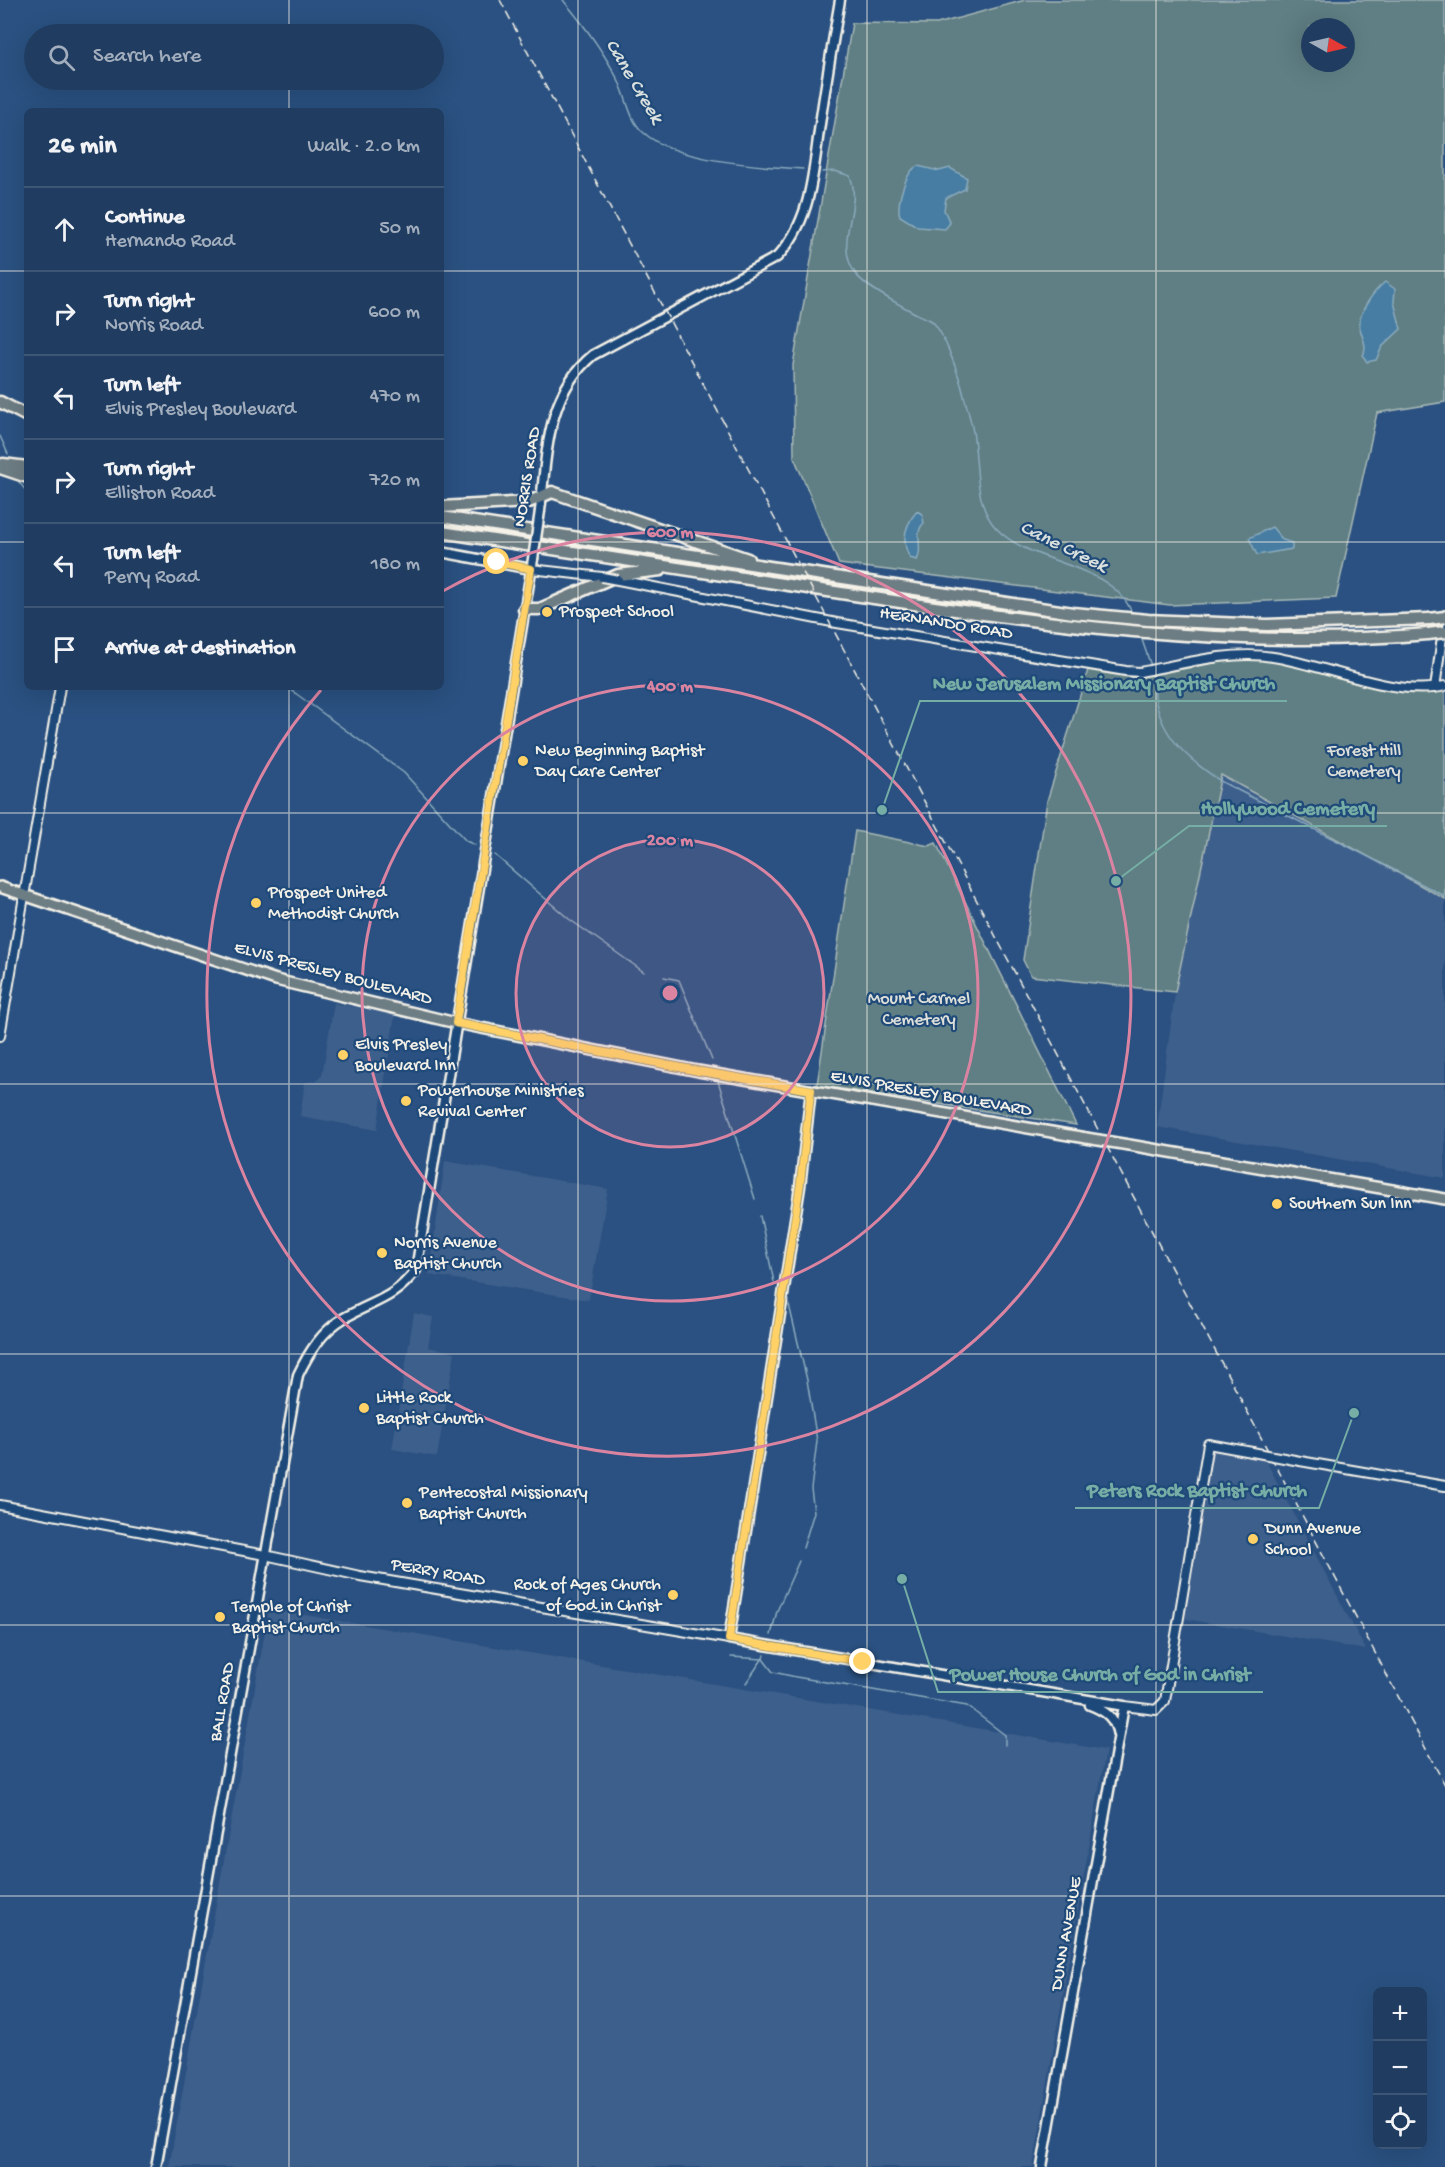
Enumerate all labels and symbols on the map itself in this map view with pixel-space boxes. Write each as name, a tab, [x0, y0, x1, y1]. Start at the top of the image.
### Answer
north arrow	[1301, 18, 1355, 72]
water label: Cane Creek	[599, 36, 668, 130]
street label: NORRIS ROAD	[510, 425, 546, 529]
water label: Cane Creek	[1016, 517, 1112, 580]
text: 600 m	[647, 523, 694, 544]
route start	[483, 548, 509, 574]
place label: Prospect School	[558, 602, 674, 623]
street label: HERNANDO ROAD	[878, 603, 1014, 645]
marker: Prospect School	[540, 605, 554, 619]
callout: New Jerusalem Missionary Baptist Church	[920, 663, 1287, 701]
text: New Jerusalem Missionary Baptist Church	[933, 674, 1276, 697]
text: 400 m	[646, 677, 693, 698]
place label: New Beginning Baptist Day Care Center	[534, 741, 706, 783]
park label: Forest Hill Cemetery	[1326, 741, 1401, 783]
marker: New Beginning Baptist Day Care Center	[516, 754, 530, 768]
callout: Hollywood Cemetery	[1189, 788, 1387, 826]
text: Hollywood Cemetery	[1201, 799, 1375, 822]
text: 200 m	[647, 831, 693, 852]
place label: Prospect United Methodist Church	[267, 883, 399, 925]
marker: Prospect United Methodist Church	[249, 896, 263, 910]
street label: ELVIS PRESLEY BOULEVARD	[232, 937, 435, 1011]
centre of rings	[660, 983, 680, 1003]
park label: Mount Carmel Cemetery	[868, 989, 970, 1031]
place label: Elvis Presley Boulevard Inn	[354, 1035, 456, 1077]
marker: Elvis Presley Boulevard Inn	[336, 1048, 350, 1062]
street label: ELVIS PRESLEY BOULEVARD	[829, 1066, 1034, 1122]
place label: Powerhouse Ministries Revival Center	[417, 1081, 585, 1123]
marker: Powerhouse Ministries Revival Center	[399, 1094, 413, 1108]
place label: Southern Sun Inn	[1289, 1194, 1412, 1215]
marker: Southern Sun Inn	[1270, 1197, 1284, 1211]
place label: Norris Avenue Baptist Church	[393, 1233, 502, 1275]
marker: Norris Avenue Baptist Church	[375, 1246, 389, 1260]
place label: Little Rock Baptist Church	[375, 1388, 484, 1430]
marker: Little Rock Baptist Church	[357, 1401, 371, 1415]
callout: Peters Rock Baptist Church	[1075, 1470, 1319, 1508]
text: Peters Rock Baptist Church	[1086, 1481, 1307, 1504]
place label: Pentecostal Missionary Baptist Church	[418, 1483, 588, 1525]
marker: Pentecostal Missionary Baptist Church	[400, 1496, 414, 1510]
place label: Dunn Avenue School	[1264, 1519, 1361, 1561]
marker: Dunn Avenue School	[1246, 1532, 1260, 1546]
street label: PERRY ROAD	[388, 1554, 487, 1592]
place label: Rock of Ages Church of God in Christ	[514, 1575, 663, 1617]
marker: Rock of Ages Church of God in Christ	[666, 1588, 680, 1602]
place label: Temple of Christ Baptist Church	[231, 1597, 352, 1639]
marker: Temple of Christ Baptist Church	[213, 1610, 227, 1624]
route end	[849, 1648, 875, 1674]
callout: Power House Church of God in Christ	[938, 1654, 1263, 1692]
street label: BALL ROAD	[206, 1661, 240, 1744]
text: Power House Church of God in Christ	[949, 1665, 1252, 1688]
street label: DUNN AVENUE	[1046, 1875, 1087, 1993]

